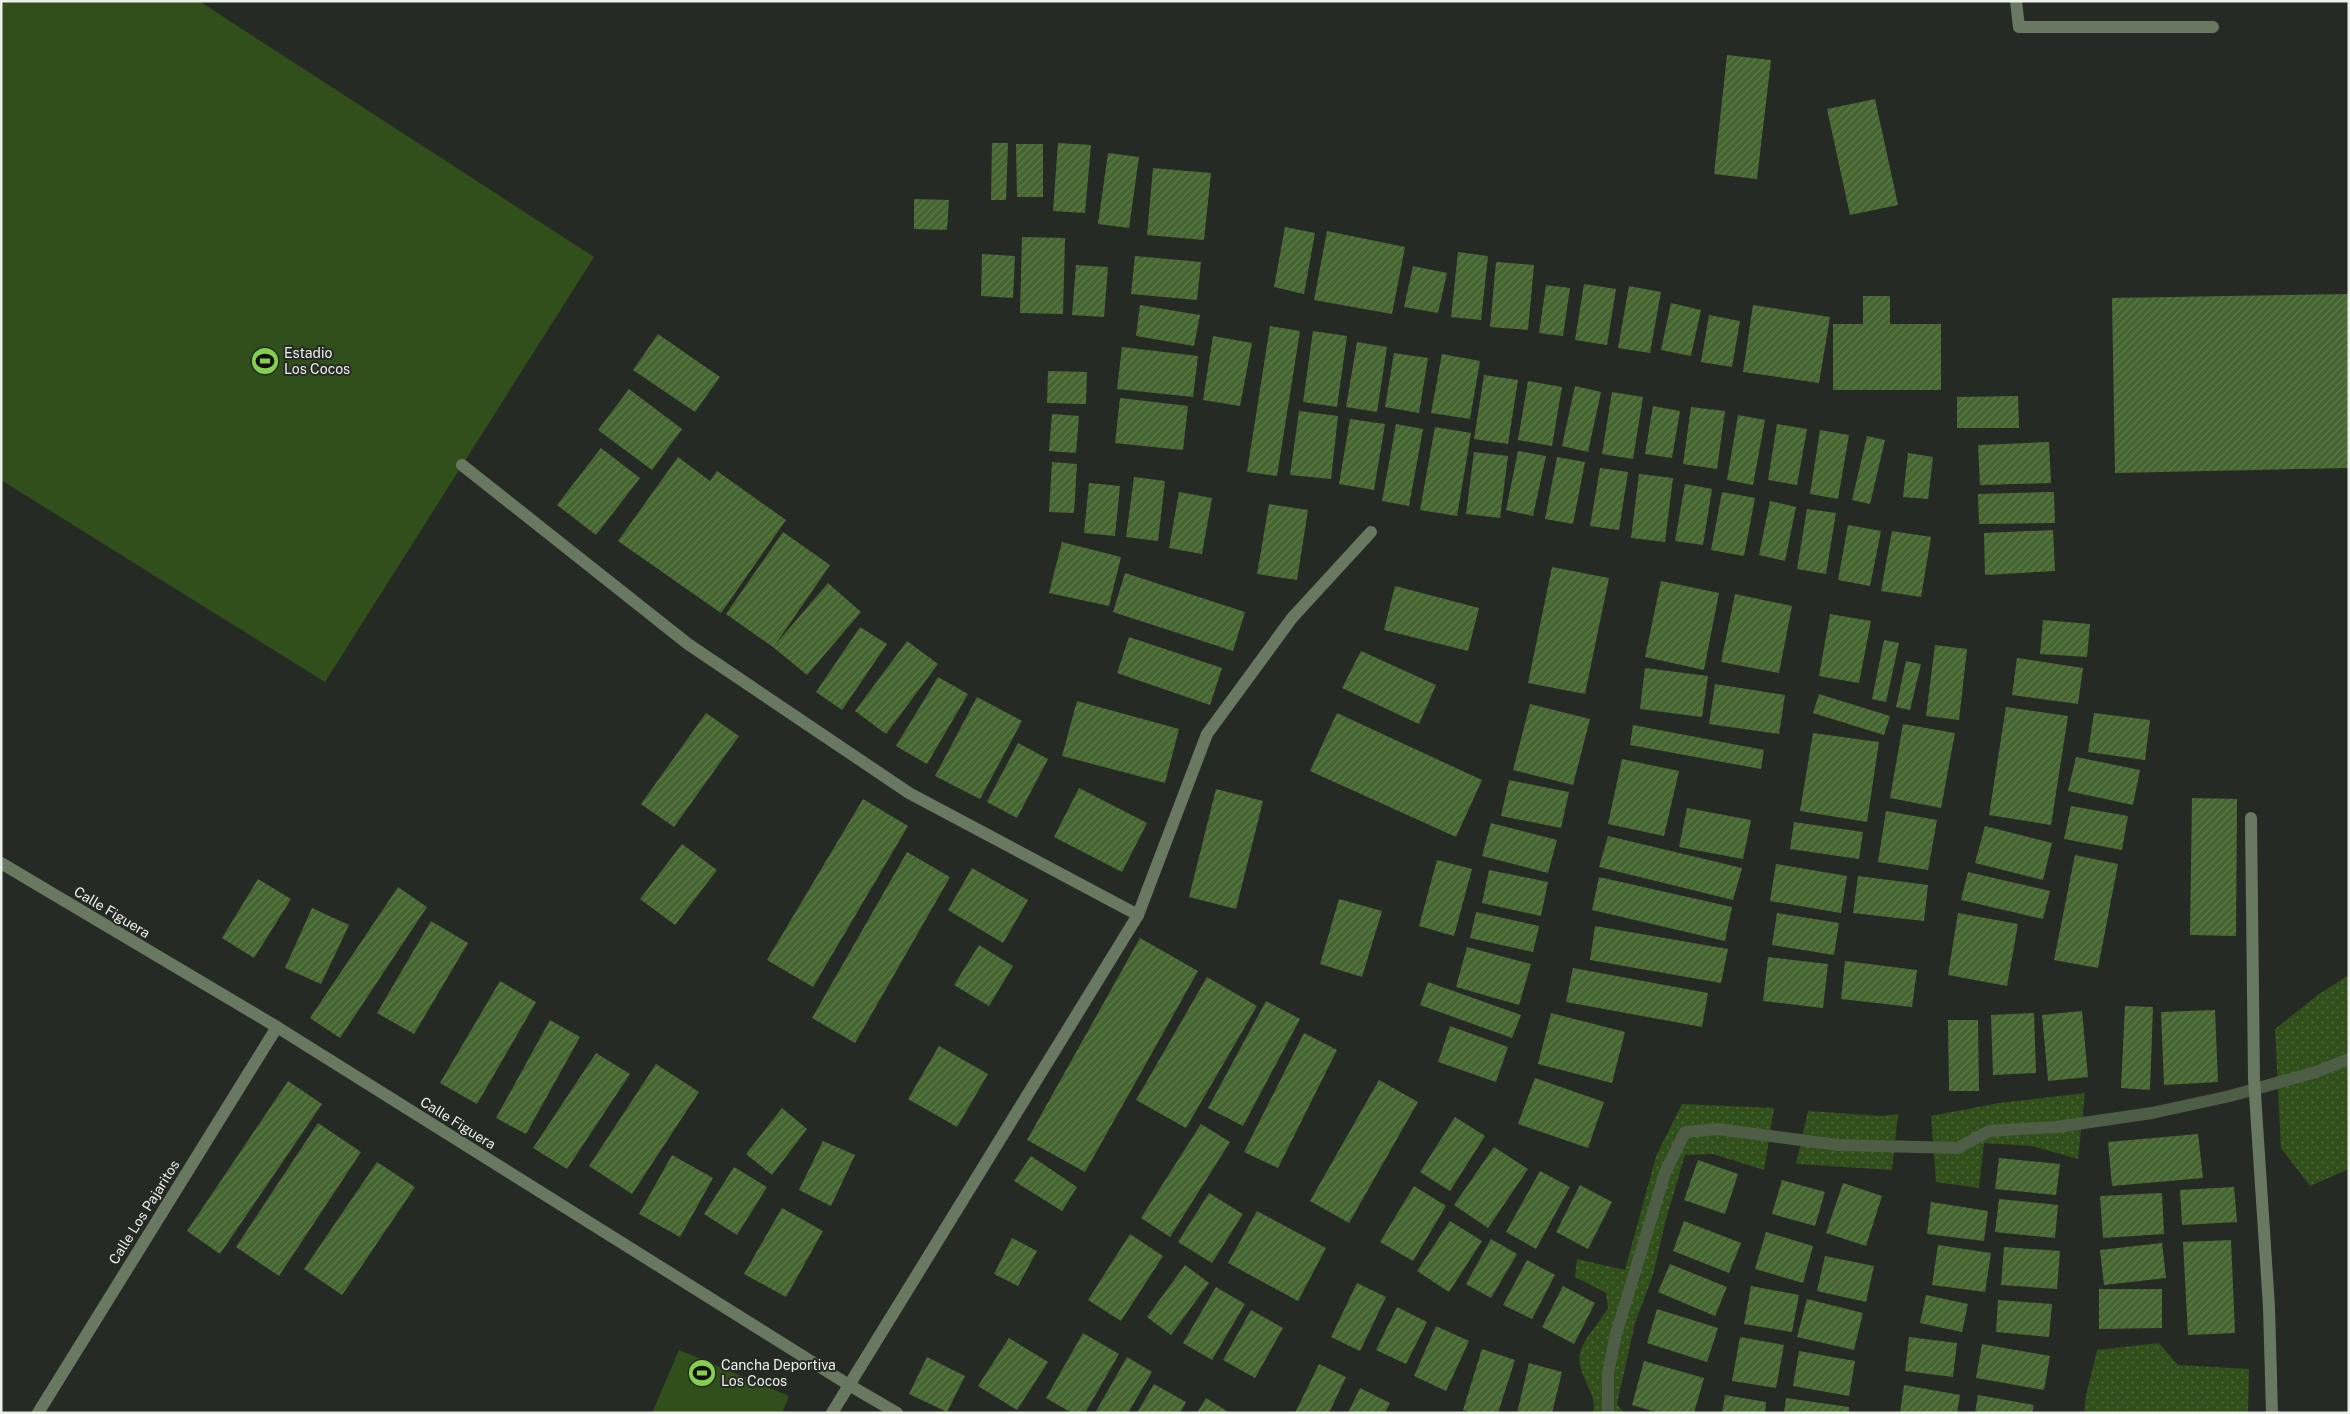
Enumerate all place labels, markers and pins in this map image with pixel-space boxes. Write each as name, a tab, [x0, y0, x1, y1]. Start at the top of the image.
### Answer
place label: Estadio Los Cocos	[284, 345, 350, 377]
sports icon: Estadio Los Cocos	[250, 346, 280, 376]
place label: Cancha Deportiva Los Cocos	[721, 1357, 836, 1389]
sports icon: Cancha Deportiva Los Cocos	[687, 1358, 717, 1388]

